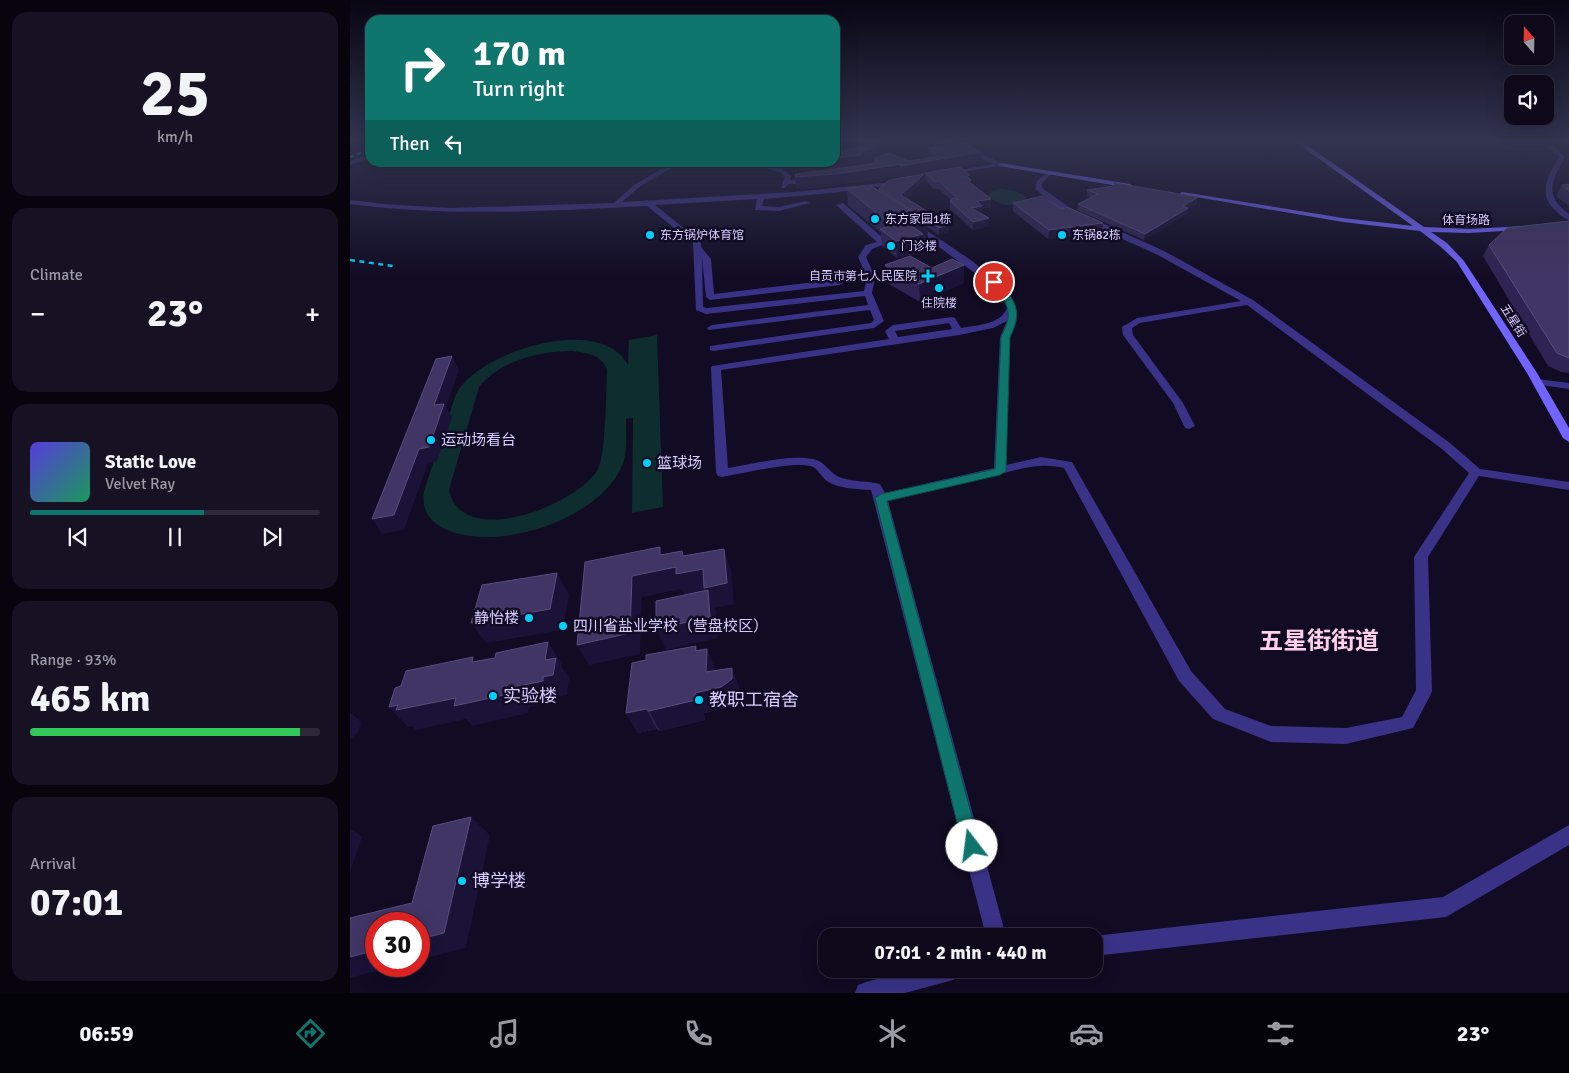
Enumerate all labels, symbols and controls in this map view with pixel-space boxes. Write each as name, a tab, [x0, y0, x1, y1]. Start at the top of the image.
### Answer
north arrow	[1504, 15, 1554, 65]
map controls	[1504, 15, 1554, 125]
text: 170 m	[473, 32, 566, 75]
icon: right	[390, 35, 455, 100]
text: 25	[140, 54, 210, 134]
text: Turn right	[473, 75, 565, 102]
button: sound	[1504, 75, 1554, 125]
text: km/h	[157, 127, 193, 147]
icon: left	[440, 130, 468, 158]
text: Then	[390, 132, 430, 156]
place label: 东方家园1栋	[885, 212, 951, 227]
marker: 东方家园1栋	[869, 213, 881, 225]
street label: 体育场路	[1442, 213, 1490, 228]
place label: 东方锅炉体育馆	[660, 228, 744, 243]
place label: 东锅82栋	[1072, 228, 1121, 243]
marker: 东方锅炉体育馆	[644, 229, 656, 241]
marker: 东锅82栋	[1056, 229, 1068, 241]
place label: 门诊楼	[901, 239, 937, 254]
marker: 门诊楼	[885, 240, 897, 252]
pin	[973, 261, 1015, 303]
text: Climate	[30, 265, 83, 285]
icon: arrive	[980, 268, 1008, 296]
place label: 自贡市第七人民医院	[809, 269, 917, 284]
marker: 自贡市第七人民医院	[921, 269, 935, 283]
marker: 住院楼	[933, 282, 945, 294]
text: 23°	[147, 290, 203, 337]
place label: 住院楼	[921, 296, 957, 311]
text: −	[30, 297, 45, 331]
text: +	[305, 297, 320, 331]
street label: 五星街	[1497, 302, 1529, 340]
place label: 运动场看台	[441, 431, 516, 449]
marker: 运动场看台	[425, 434, 437, 446]
text: Static Love	[105, 450, 196, 474]
place label: 篮球场	[657, 454, 702, 472]
marker: 篮球场	[641, 457, 653, 469]
text: Velvet Ray	[105, 474, 175, 494]
icon: previous	[64, 523, 92, 551]
icon: pause	[161, 523, 189, 551]
icon: next	[258, 523, 286, 551]
place label: 静怡楼	[474, 609, 519, 627]
marker: 静怡楼	[523, 612, 535, 624]
place label: 四川省盐业学校（营盘校区）	[573, 617, 768, 635]
marker: 四川省盐业学校（营盘校区）	[557, 620, 569, 632]
district label: 五星街街道	[1259, 626, 1379, 656]
text: Range · 93%	[30, 650, 116, 670]
text: 465 km	[30, 675, 151, 722]
place label: 实验楼	[503, 685, 557, 707]
place label: 教职工宿舍	[709, 689, 799, 711]
marker: 实验楼	[487, 690, 499, 702]
marker: 教职工宿舍	[693, 694, 705, 706]
position arrow	[945, 819, 997, 871]
text: Arrival	[30, 854, 76, 874]
place label: 博学楼	[472, 870, 526, 892]
marker: 博学楼	[456, 875, 468, 887]
text: 07:01	[30, 879, 123, 926]
speed limit sign: 30	[365, 912, 430, 977]
text: 07:01 · 2 min · 440 m	[874, 941, 1047, 965]
icon: directions	[293, 1016, 328, 1051]
icon: music	[487, 1016, 522, 1051]
icon: phone	[681, 1016, 716, 1051]
icon: climate	[875, 1016, 910, 1051]
icon: car	[1069, 1016, 1104, 1051]
icon: filters	[1263, 1016, 1298, 1051]
text: 06:59	[80, 1020, 134, 1047]
text: 23°	[1457, 1020, 1489, 1047]

